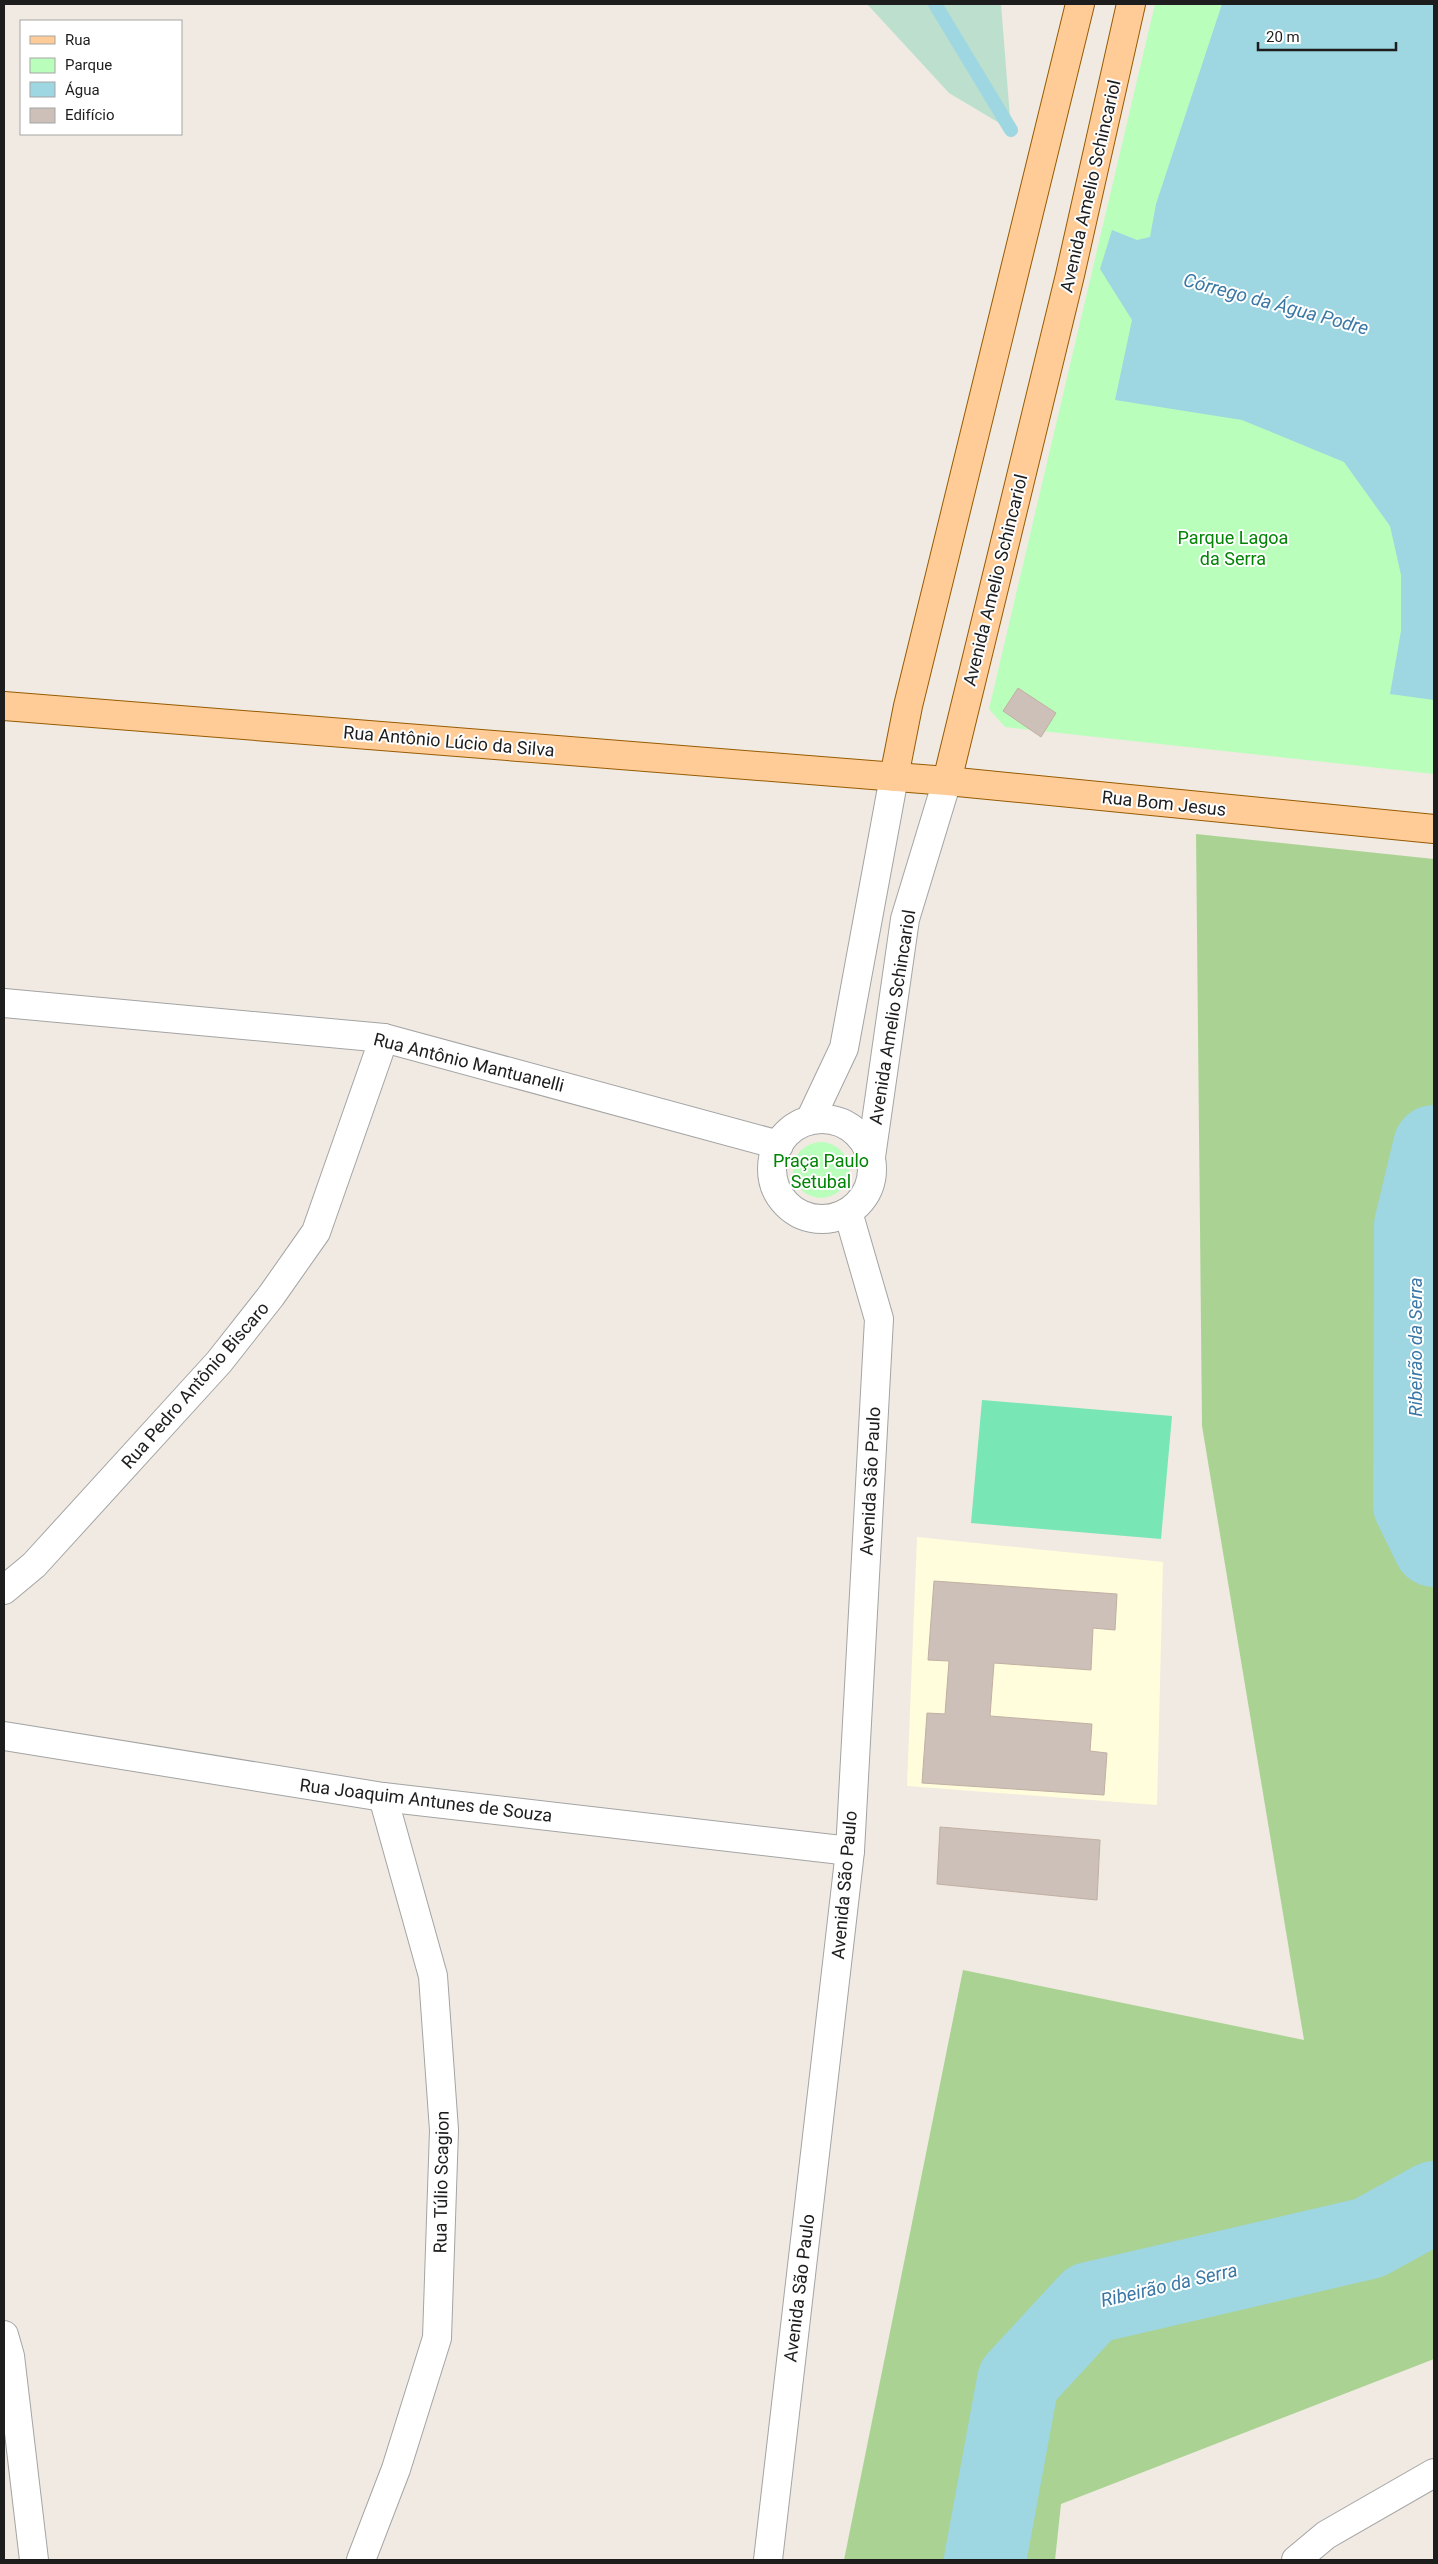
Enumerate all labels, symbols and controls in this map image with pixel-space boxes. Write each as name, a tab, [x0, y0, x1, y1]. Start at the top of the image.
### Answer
legend	[20, 20, 182, 135]
scale bar	[1258, 20, 1396, 52]
text: 20 m	[1266, 28, 1300, 46]
text: Rua	[65, 31, 91, 49]
text: Parque	[65, 56, 112, 74]
street label: Avenida Amelio Schincariol	[1055, 78, 1125, 294]
text: Água	[65, 81, 100, 99]
text: Edifício	[65, 106, 114, 124]
water label: Córrego da Água Podre	[1181, 268, 1371, 340]
street label: Avenida Amelio Schincariol	[959, 472, 1031, 688]
park label: Parque Lagoa da Serra	[1178, 527, 1288, 569]
street label: Rua Antônio Lúcio da Silva	[343, 721, 555, 761]
street label: Rua Bom Jesus	[1101, 786, 1227, 820]
street label: Avenida Amelio Schincariol	[865, 908, 919, 1126]
street label: Rua Antônio Mantuanelli	[372, 1028, 566, 1096]
park label: Praça Paulo Setubal	[773, 1150, 869, 1192]
water label: Ribeirão da Serra	[1404, 1277, 1427, 1417]
street label: Rua Pedro Antônio Biscaro	[117, 1297, 273, 1473]
street label: Avenida São Paulo	[856, 1406, 884, 1556]
street label: Rua Joaquim Antunes de Souza	[298, 1774, 554, 1826]
street label: Avenida São Paulo	[827, 1810, 861, 1960]
street label: Rua Túlio Scagion	[429, 2110, 453, 2254]
street label: Avenida São Paulo	[779, 2213, 819, 2363]
water label: Ribeirão da Serra	[1098, 2258, 1240, 2312]

